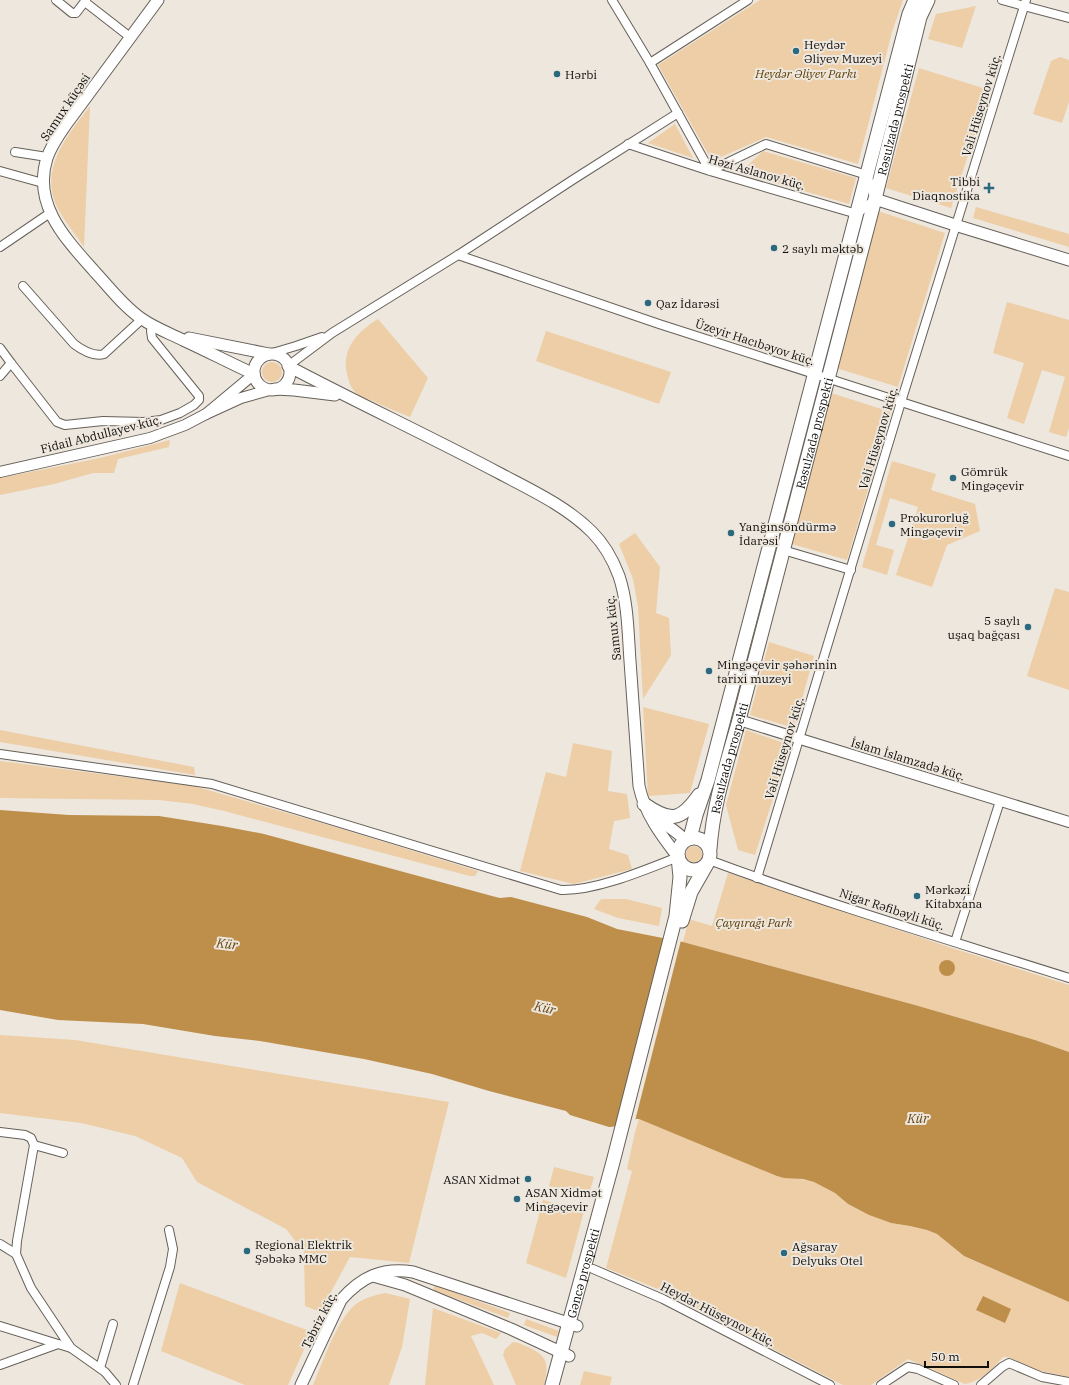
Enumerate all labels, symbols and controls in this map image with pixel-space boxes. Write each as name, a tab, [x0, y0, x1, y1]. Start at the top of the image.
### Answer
place label: Heydər Əliyev Muzeyi	[804, 37, 882, 66]
marker: Heydər Əliyev Muzeyi	[791, 46, 801, 56]
street label: Vəli Hüseynov küç.	[958, 52, 1004, 158]
street label: Rəsulzadə prospekti	[874, 62, 916, 177]
park label: Heydər Əliyev Parkı	[754, 66, 857, 81]
place label: Hərbi	[565, 67, 597, 82]
marker: Hərbi	[552, 69, 562, 79]
street label: Samux küçəsi	[37, 70, 93, 144]
street label: Həzi Aslanov küç.	[707, 151, 807, 193]
place label: Tibbi Diaqnostika	[912, 174, 980, 203]
marker: Tibbi Diaqnostika	[983, 182, 995, 194]
place label: 2 saylı məktəb	[782, 241, 863, 256]
marker: 2 saylı məktəb	[769, 243, 779, 253]
place label: Qaz İdarəsi	[656, 296, 720, 311]
marker: Qaz İdarəsi	[643, 298, 653, 308]
street label: Üzeyir Hacıbəyov küç.	[693, 316, 817, 368]
street label: Rəsulzadə prospekti	[792, 376, 836, 490]
street label: Vəli Hüseynov küç.	[855, 385, 901, 491]
street label: Fidail Abdullayev küç.	[39, 412, 163, 456]
place label: Gömrük Mingəçevir	[961, 464, 1025, 493]
marker: Gömrük Mingəçevir	[948, 473, 958, 483]
place label: Prokurorluğ Mingəçevir	[900, 510, 969, 539]
place label: Yanğınsöndürmə İdarəsi	[739, 519, 836, 548]
marker: Prokurorluğ Mingəçevir	[887, 519, 897, 529]
marker: Yanğınsöndürmə İdarəsi	[726, 528, 736, 538]
street label: Samux küç.	[602, 595, 624, 661]
place label: 5 saylı uşaq bağçası	[948, 613, 1020, 642]
marker: 5 saylı uşaq bağçası	[1023, 622, 1033, 632]
place label: Mingəçevir şəhərinin tarixi muzeyi	[717, 657, 837, 686]
marker: Mingəçevir şəhərinin tarixi muzeyi	[704, 666, 714, 676]
street label: Vəli Hüseynov küç.	[761, 695, 807, 801]
street label: Rəsulzadə prospekti	[707, 701, 751, 815]
street label: İslam İslamzadə küç.	[849, 734, 967, 784]
place label: Mərkəzi Kitabxana	[925, 882, 983, 911]
street label: Nigar Rəfibəyli küç.	[837, 885, 947, 933]
marker: Mərkəzi Kitabxana	[912, 891, 922, 901]
park label: Çayqırağı Park	[716, 915, 793, 930]
water label: Kür	[215, 934, 239, 954]
water label: Kür	[532, 997, 558, 1019]
water label: Kür	[906, 1110, 929, 1127]
place label: ASAN Xidmət	[443, 1172, 520, 1187]
marker: ASAN Xidmət	[523, 1174, 533, 1184]
place label: ASAN Xidmət Mingəçevir	[525, 1185, 602, 1214]
marker: ASAN Xidmət Mingəçevir	[512, 1194, 522, 1204]
street label: Gəncə prospekti	[563, 1226, 602, 1320]
place label: Regional Elektrik Şəbəkə MMC	[255, 1237, 352, 1266]
place label: Ağsaray Delyuks Otel	[792, 1239, 863, 1268]
marker: Regional Elektrik Şəbəkə MMC	[242, 1246, 252, 1256]
marker: Ağsaray Delyuks Otel	[779, 1248, 789, 1258]
street label: Heydər Hüseynov küç.	[658, 1279, 778, 1349]
street label: Təbriz küç.	[298, 1289, 340, 1351]
scale bar	[925, 1343, 988, 1369]
text: 50 m	[931, 1349, 960, 1364]

